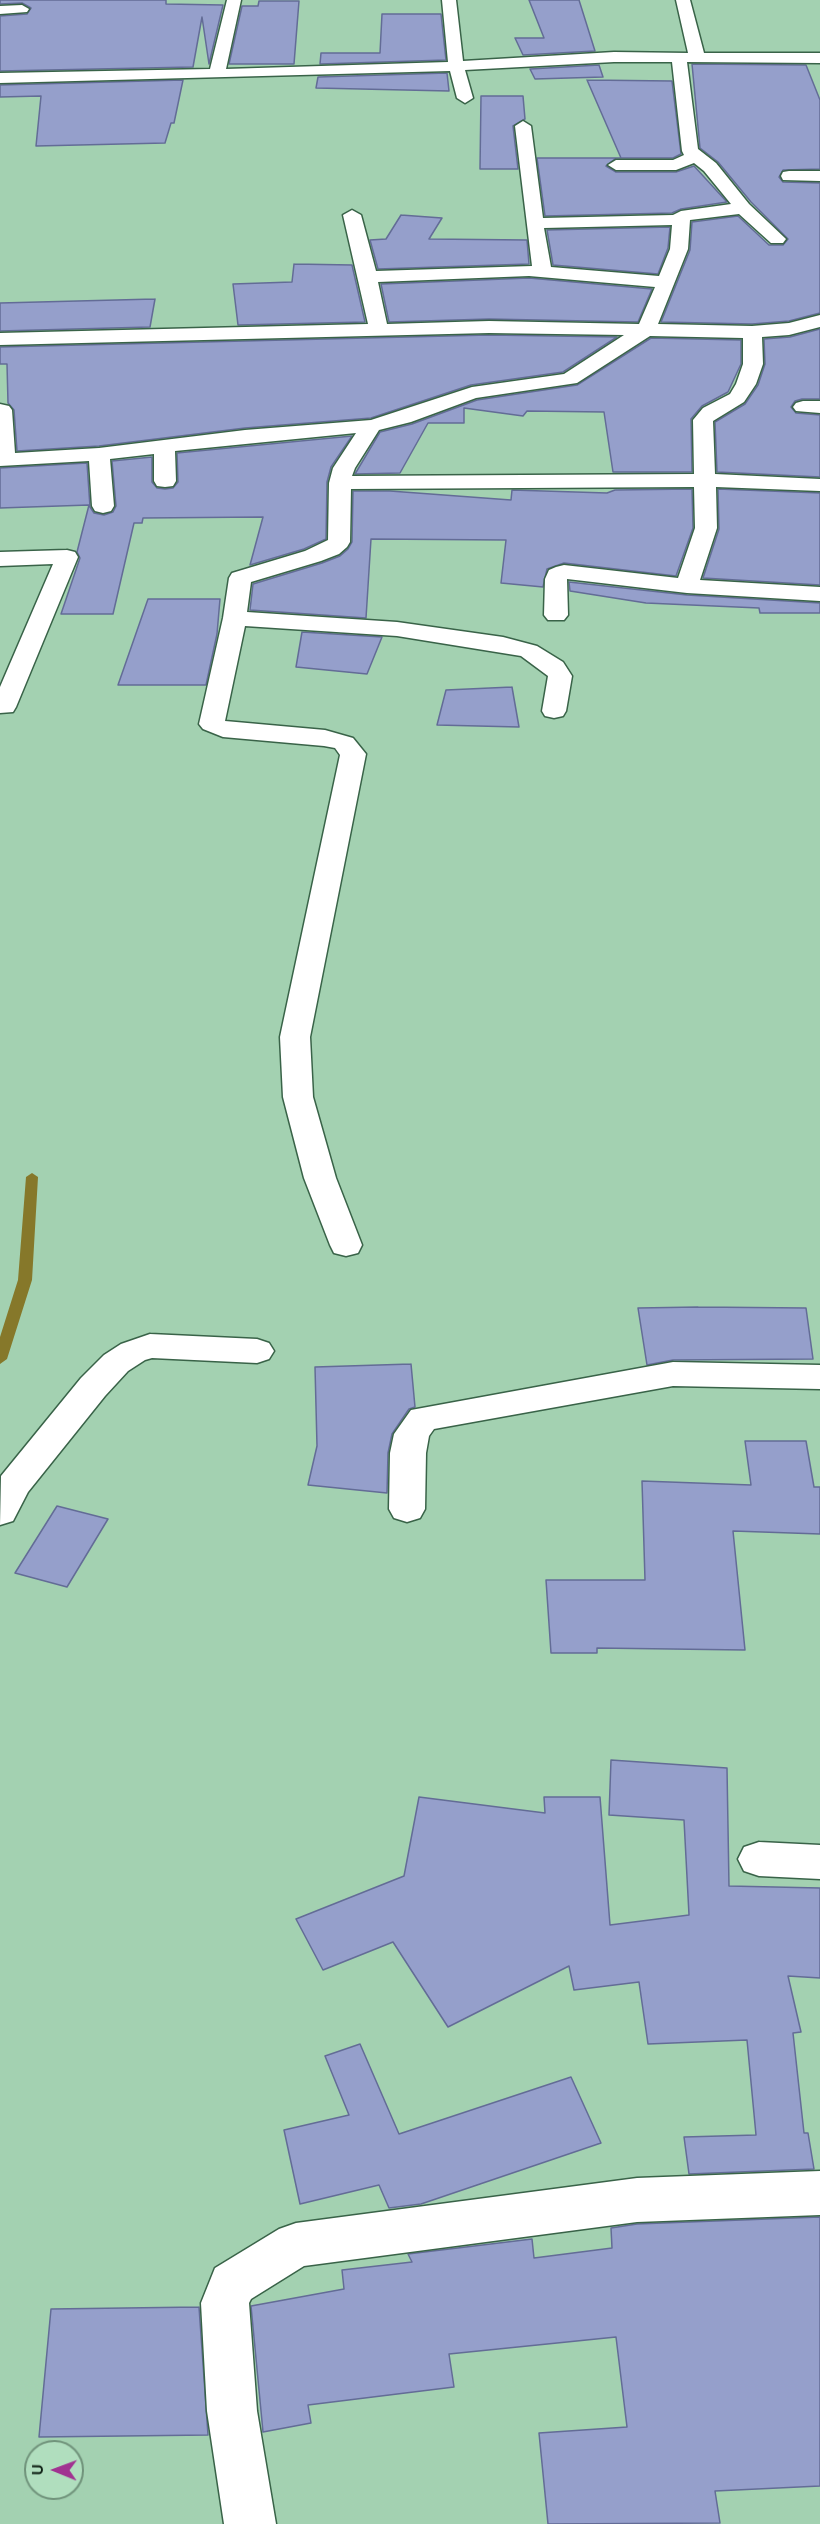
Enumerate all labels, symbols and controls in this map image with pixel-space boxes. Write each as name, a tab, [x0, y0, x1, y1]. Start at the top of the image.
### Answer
north arrow	[24, 2440, 84, 2500]
text: U	[27, 2464, 48, 2475]

